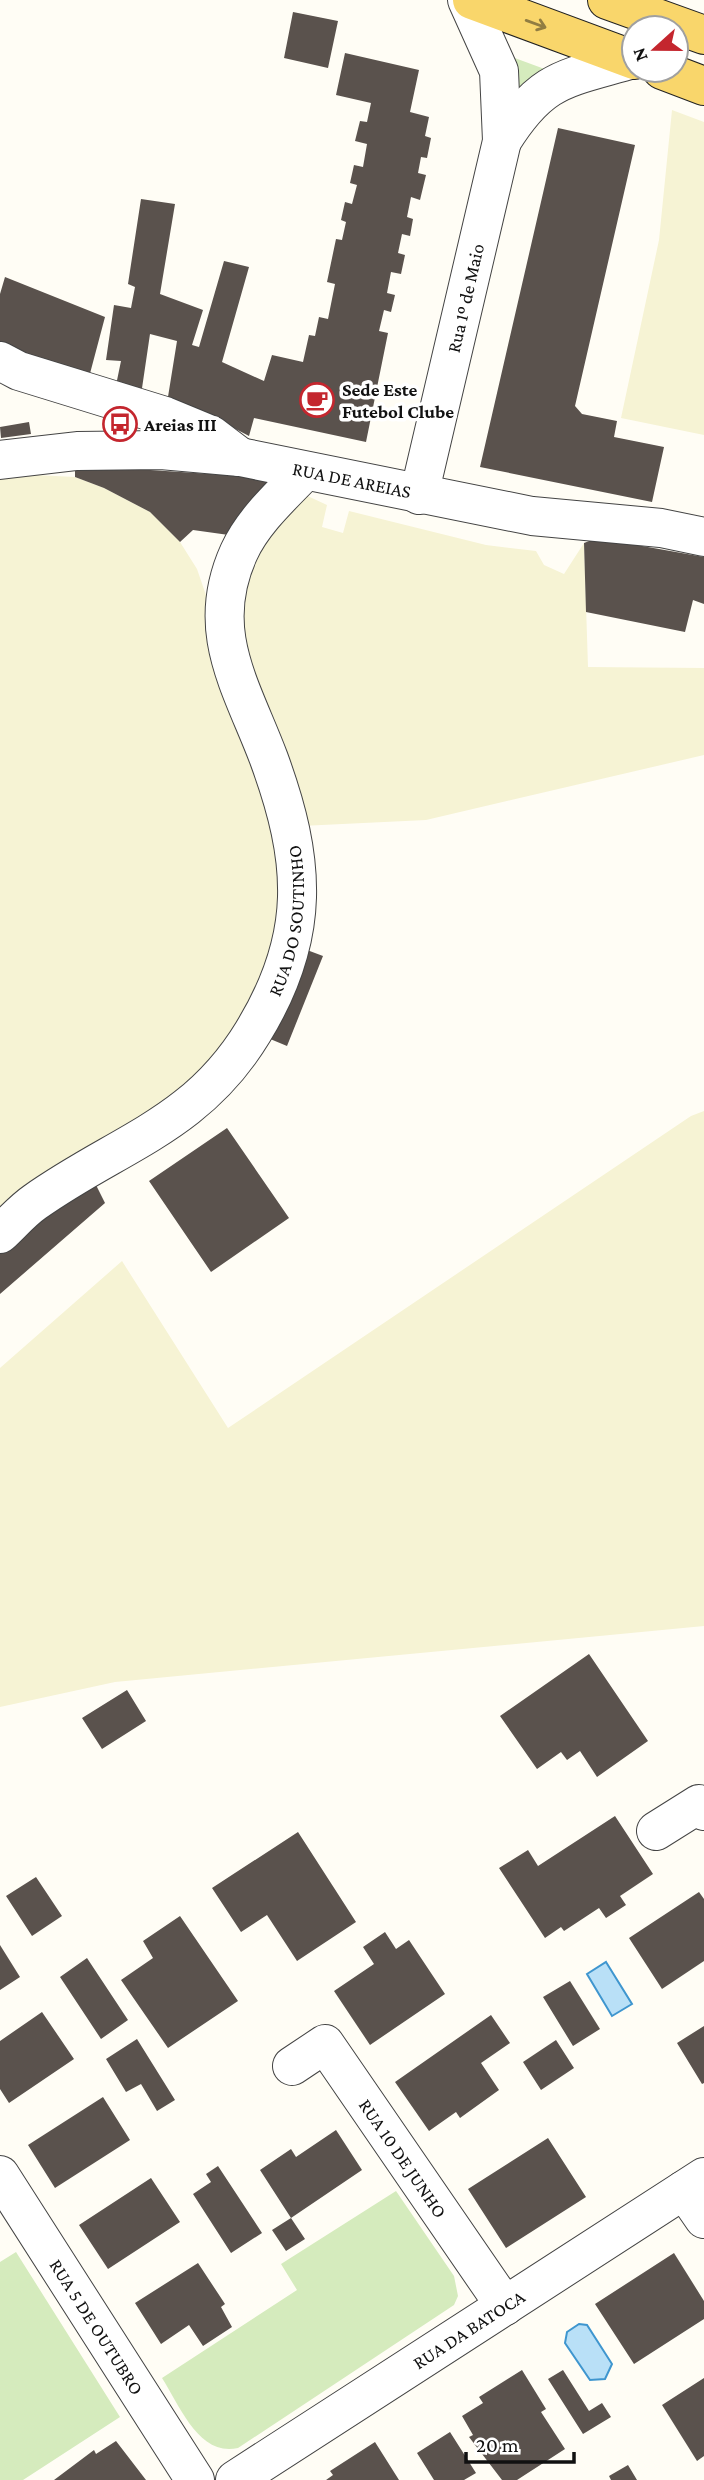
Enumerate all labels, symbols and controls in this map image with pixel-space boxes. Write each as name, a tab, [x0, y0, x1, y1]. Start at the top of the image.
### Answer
north arrow	[620, 14, 690, 84]
one-way arrow	[525, 18, 547, 31]
text: N	[627, 45, 652, 65]
street label: Rua 1º de Maio	[443, 242, 488, 355]
place label: Sede Este Futebol Clube	[342, 379, 454, 422]
cafe icon: Sede Este Futebol Clube	[298, 381, 336, 419]
bus stop icon: Areias III	[101, 405, 139, 443]
place label: Areias III	[143, 414, 217, 435]
street label: RUA DE AREIAS	[291, 458, 413, 502]
street label: RUA DO SOUTINHO	[264, 844, 308, 999]
street label: RUA 10 DE JUNHO	[355, 2095, 451, 2222]
street label: RUA 5 DE OUTUBRO	[45, 2255, 148, 2399]
street label: RUA DA BATOCA	[409, 2286, 529, 2373]
scale bar	[466, 2420, 574, 2464]
text: 20 m	[476, 2433, 519, 2457]

